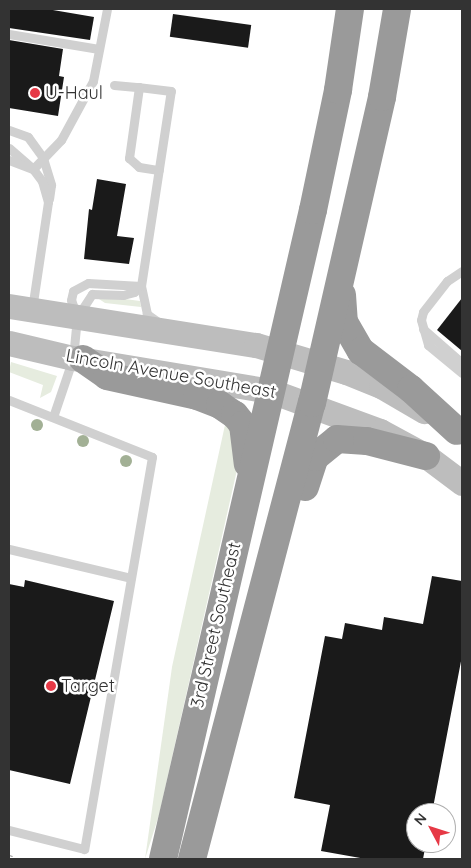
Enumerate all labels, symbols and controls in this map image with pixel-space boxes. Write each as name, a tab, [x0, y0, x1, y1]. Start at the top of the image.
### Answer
place label: U-Haul	[45, 82, 103, 104]
marker: U-Haul	[29, 87, 41, 99]
street label: Lincoln Avenue Southeast	[64, 345, 278, 403]
street label: 3rd Street Southeast	[186, 540, 246, 710]
place label: Target	[61, 675, 115, 697]
marker: Target	[45, 680, 57, 692]
north arrow	[406, 803, 456, 853]
text: N	[410, 809, 430, 829]

